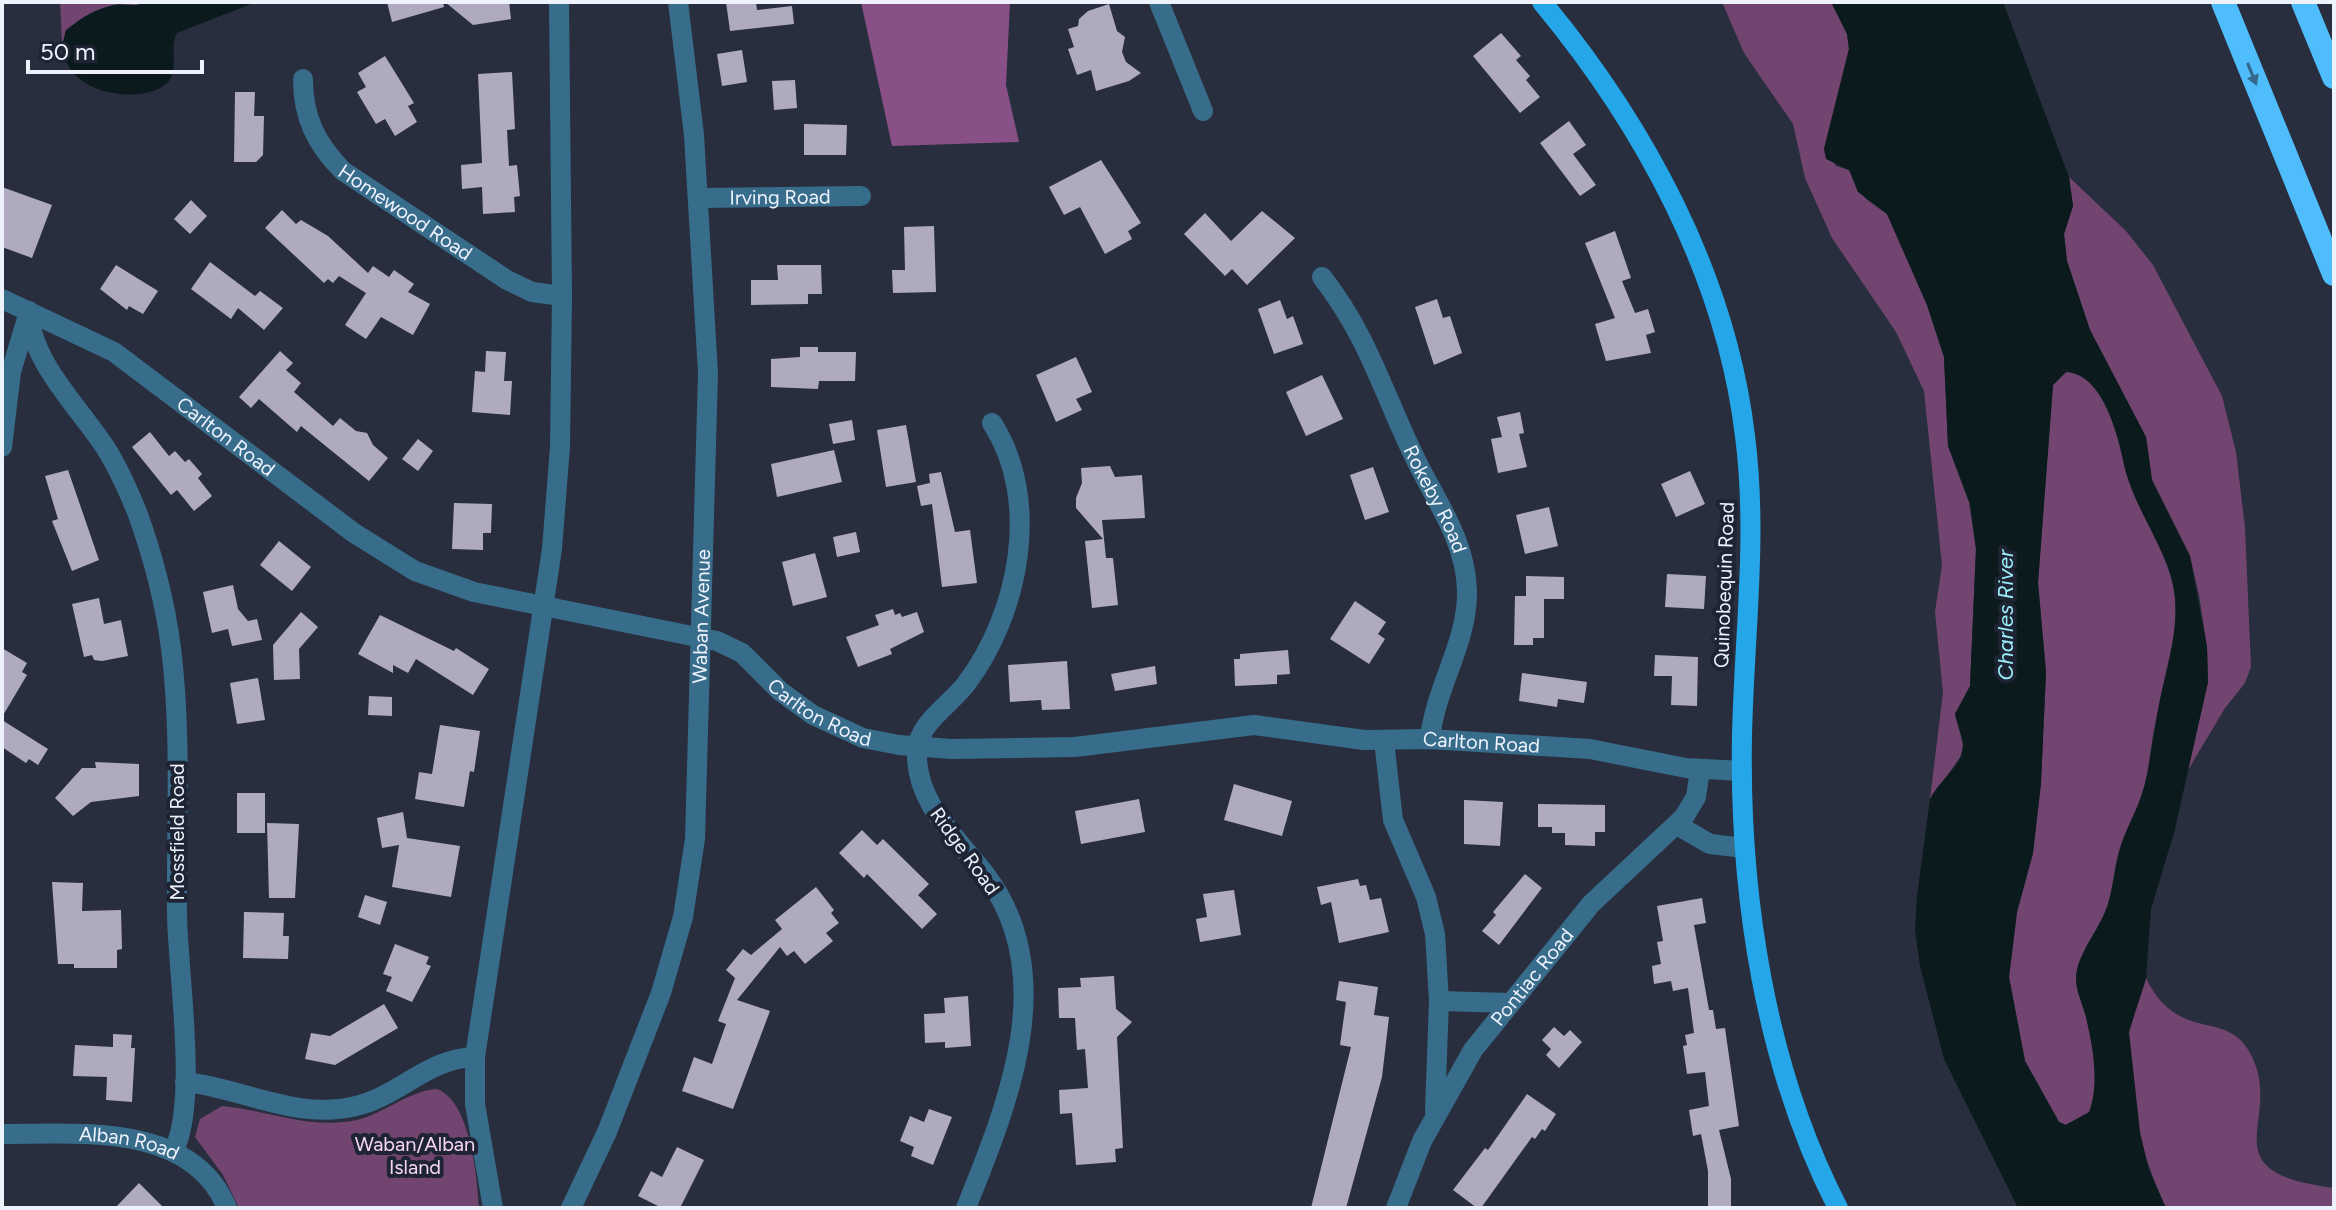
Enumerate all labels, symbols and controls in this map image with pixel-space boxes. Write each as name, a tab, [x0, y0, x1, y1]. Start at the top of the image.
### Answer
scale bar	[28, 24, 202, 74]
text: 50 m	[40, 37, 96, 66]
one-way arrow	[2246, 62, 2259, 86]
street label: Homewood Road	[334, 159, 477, 265]
street label: Irving Road	[729, 184, 831, 210]
street label: Carlton Road	[172, 392, 280, 481]
street label: Rokeby Road	[1399, 441, 1472, 556]
street label: Quinobequin Road	[1709, 501, 1739, 669]
water label: Charles River	[1992, 548, 2019, 680]
street label: Waban Avenue	[687, 549, 715, 684]
street label: Carlton Road	[762, 673, 873, 751]
street label: Carlton Road	[1422, 727, 1541, 758]
street label: Mossfield Road	[165, 763, 189, 901]
street label: Ridge Road	[925, 802, 1005, 900]
street label: Pontiac Road	[1485, 923, 1579, 1031]
street label: Alban Road	[78, 1122, 183, 1165]
park label: Waban/Alban Island	[355, 1132, 475, 1179]

